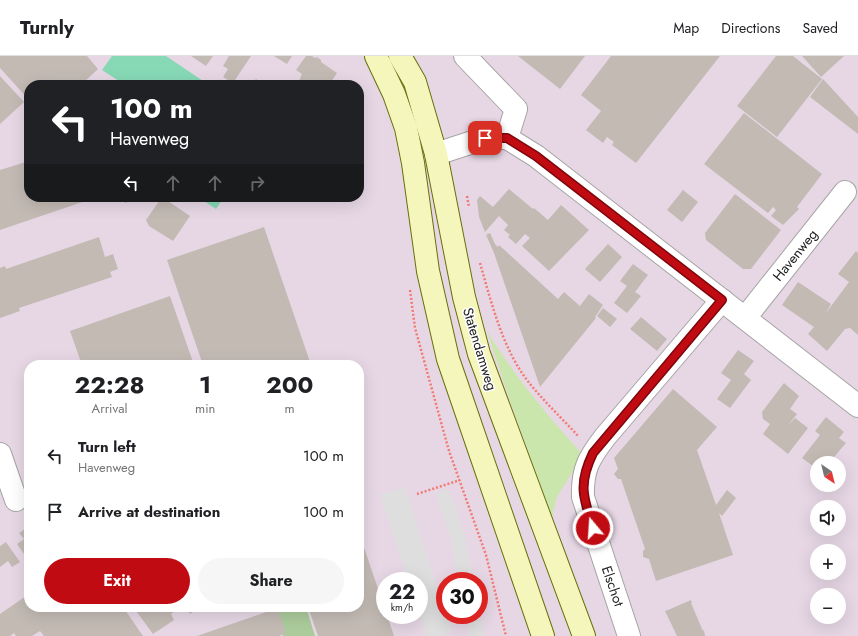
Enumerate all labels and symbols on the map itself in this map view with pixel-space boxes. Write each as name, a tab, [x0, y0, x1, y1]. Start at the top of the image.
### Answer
pin	[468, 121, 502, 155]
street label: Havenweg	[768, 225, 822, 285]
street label: Statendamweg	[458, 305, 502, 393]
north arrow	[810, 456, 846, 492]
position arrow	[572, 507, 614, 549]
street label: Elschot	[597, 563, 629, 610]
speed limit sign: 30	[436, 572, 488, 624]

